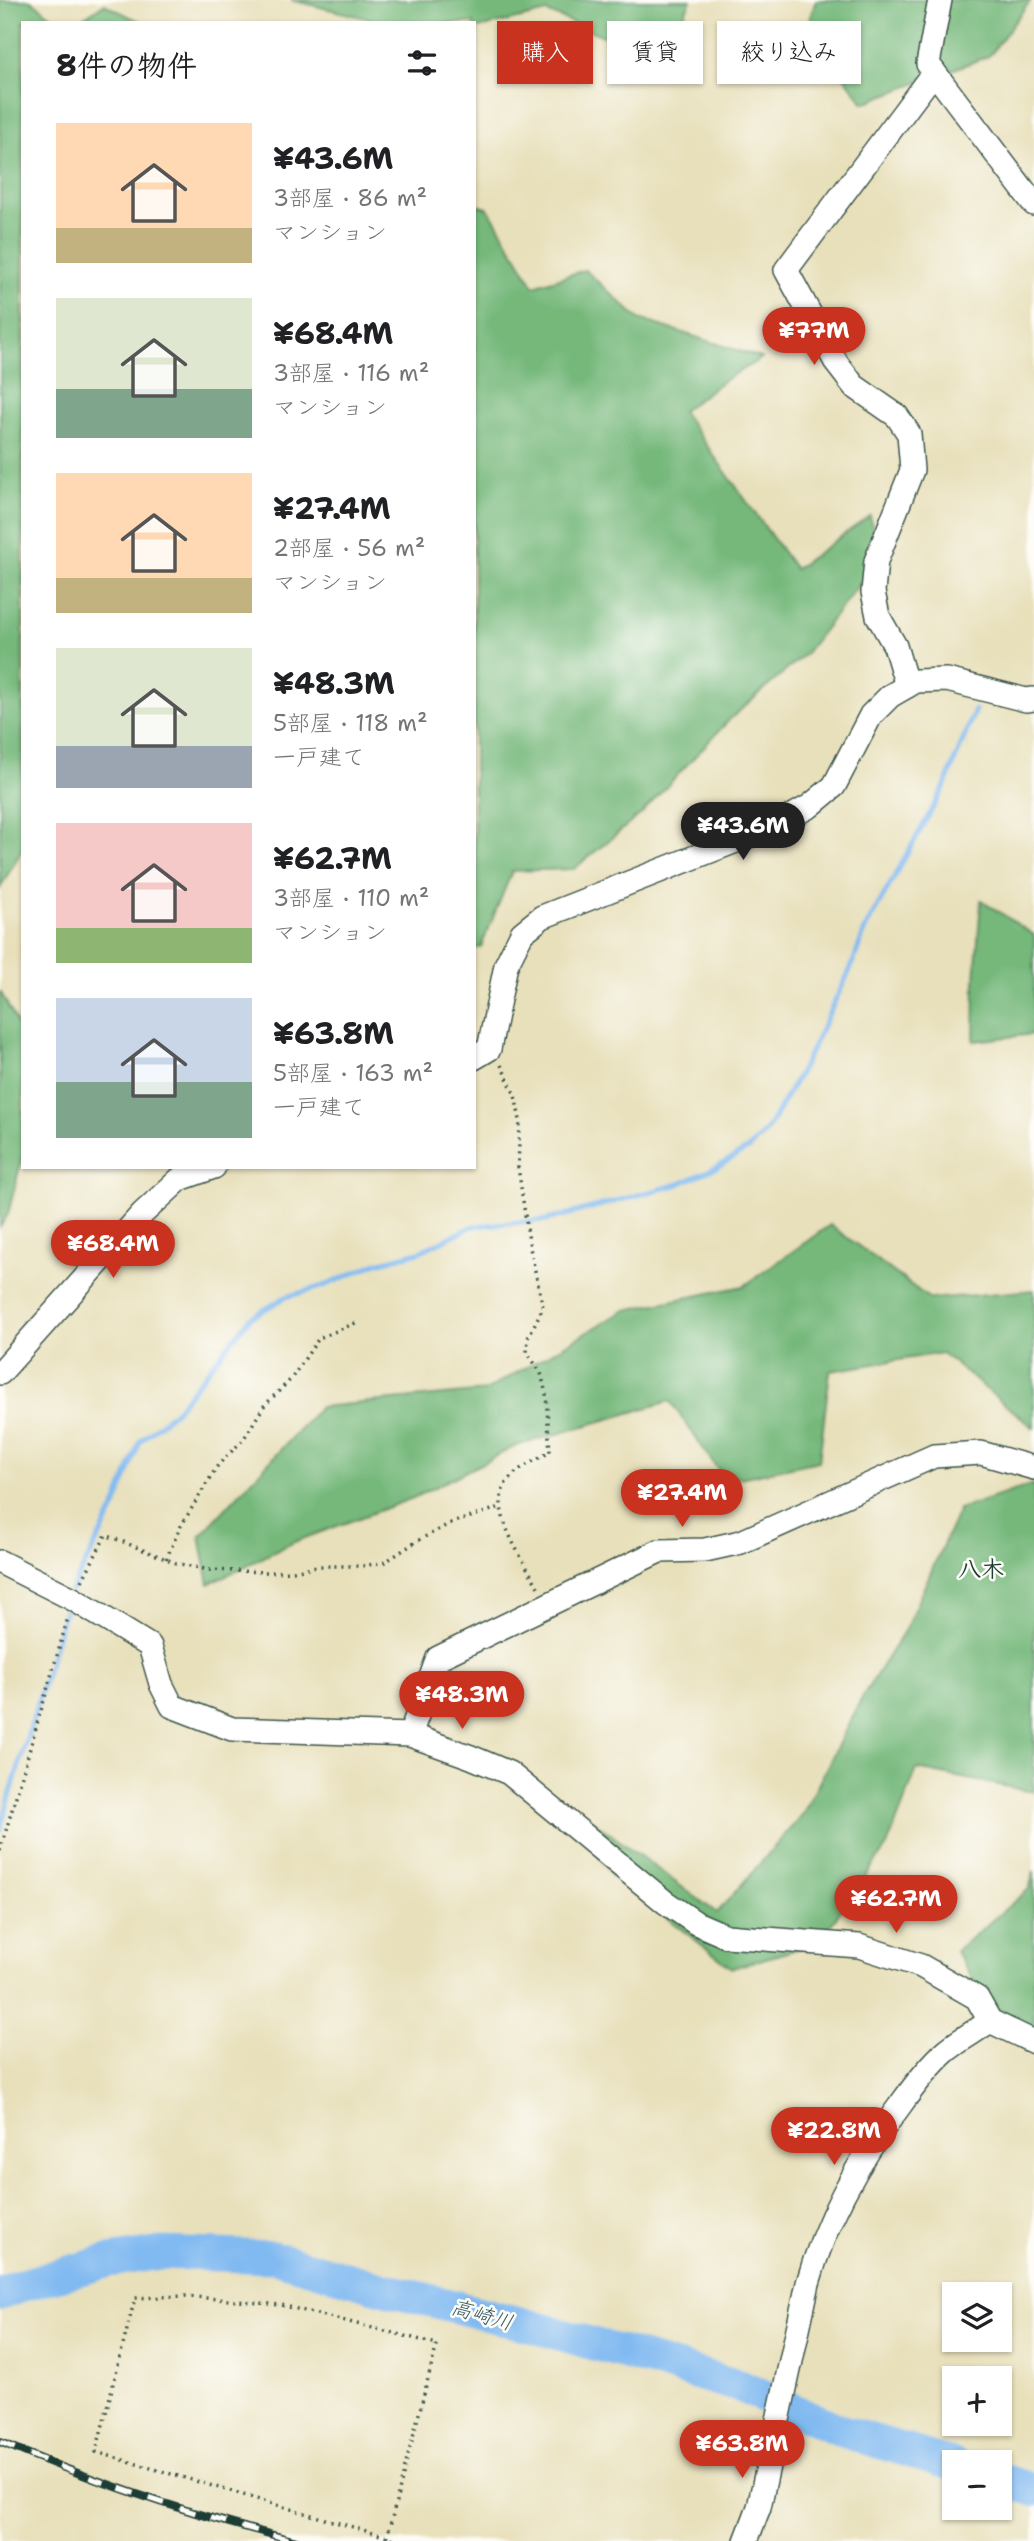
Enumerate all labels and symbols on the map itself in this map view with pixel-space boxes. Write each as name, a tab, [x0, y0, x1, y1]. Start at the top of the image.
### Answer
pin: ¥77M	[773, 308, 855, 367]
pin: ¥43.6M	[686, 802, 800, 862]
pin: ¥68.4M	[56, 1220, 170, 1280]
pin: ¥27.4M	[625, 1470, 739, 1529]
district label: 八木	[958, 1554, 1004, 1584]
pin: ¥48.3M	[405, 1672, 519, 1731]
pin: ¥62.7M	[839, 1876, 953, 1935]
pin: ¥22.8M	[777, 2108, 891, 2167]
water label: 高崎川	[448, 2293, 516, 2337]
pin: ¥63.8M	[685, 2420, 799, 2480]

